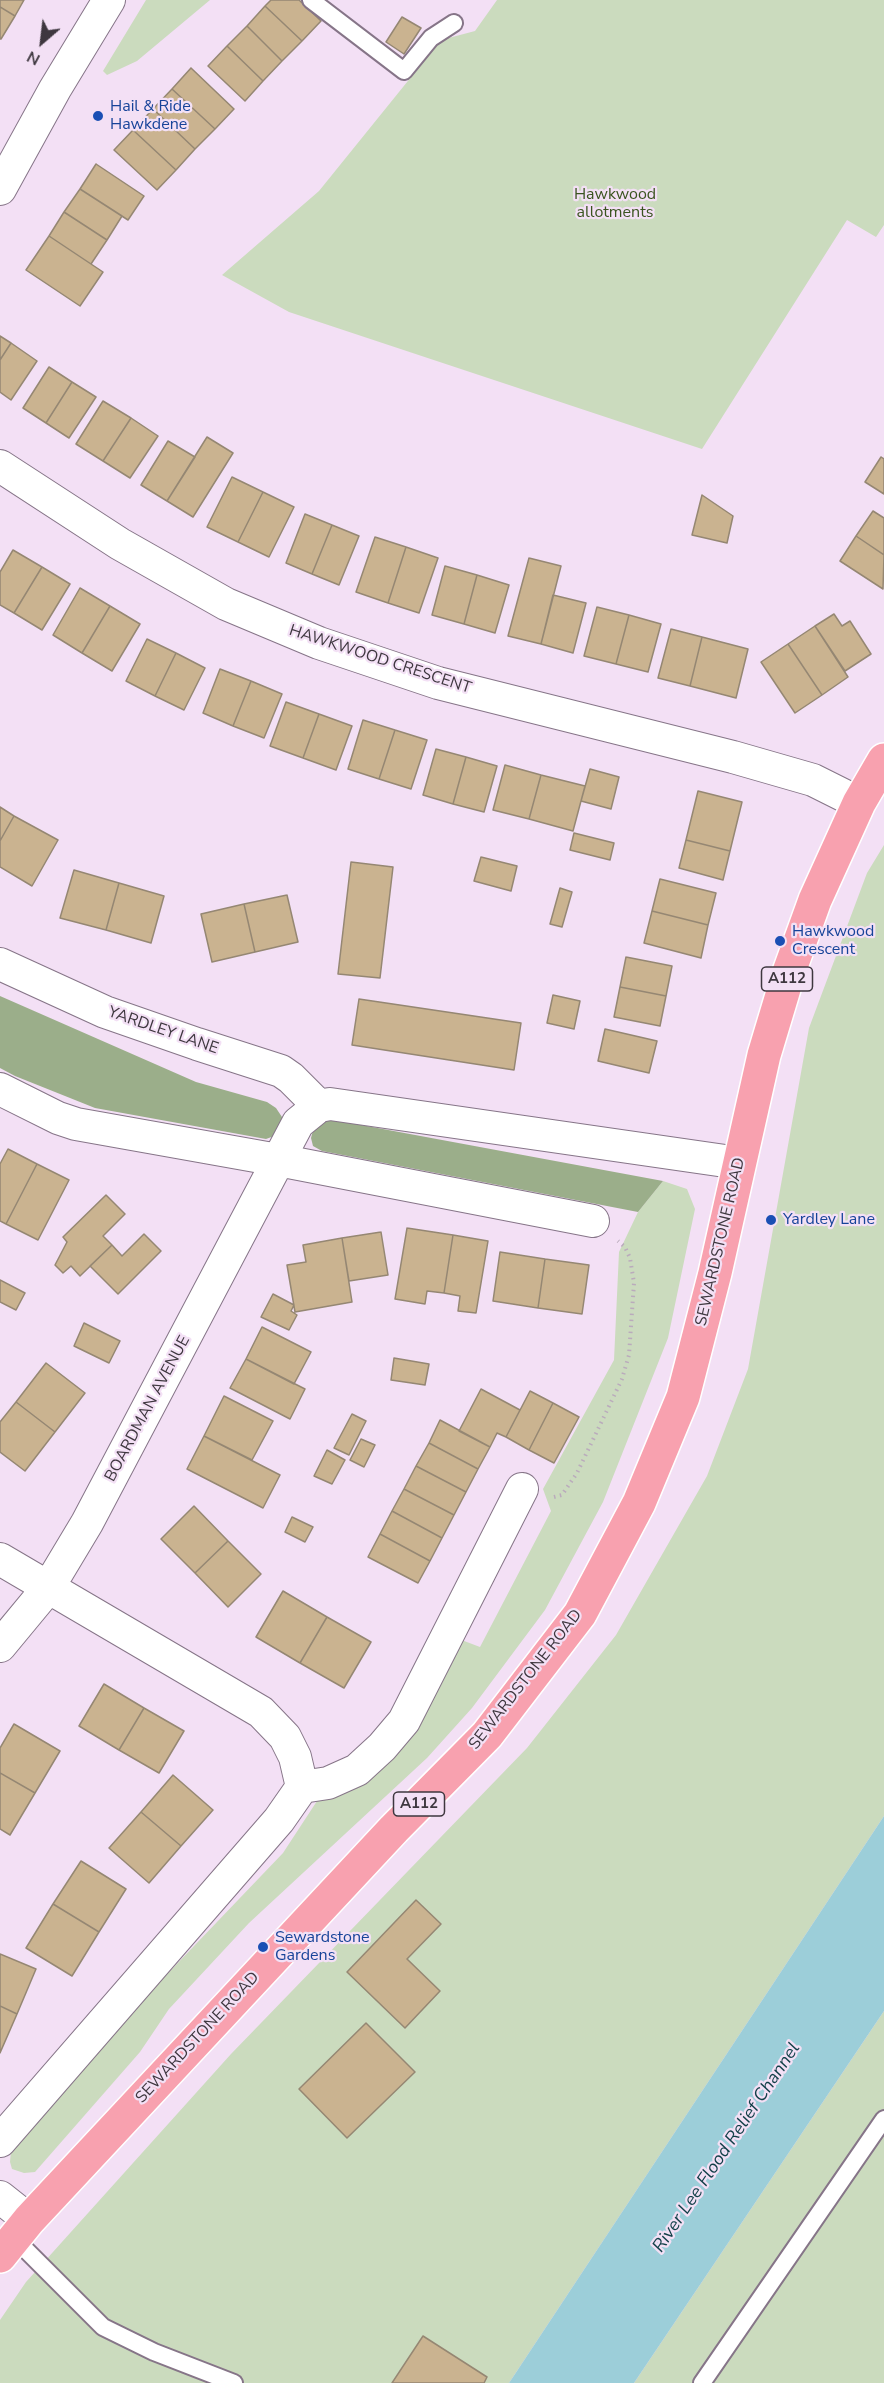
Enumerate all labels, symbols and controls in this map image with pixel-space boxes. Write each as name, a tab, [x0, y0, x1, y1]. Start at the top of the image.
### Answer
north arrow	[12, 12, 72, 72]
text: N	[23, 45, 44, 70]
place label: Hail & Ride Hawkdene	[110, 97, 191, 135]
marker: Hail & Ride Hawkdene	[91, 109, 105, 123]
park label: Hawkwood allotments	[574, 185, 656, 223]
street label: HAWKWOOD CRESCENT	[287, 621, 473, 699]
place label: Hawkwood Crescent	[792, 922, 874, 960]
marker: Hawkwood Crescent	[773, 934, 787, 948]
road number: A112	[762, 967, 812, 991]
street label: YARDLEY LANE	[105, 1003, 221, 1059]
street label: SEWARDSTONE ROAD	[692, 1156, 750, 1328]
place label: Yardley Lane	[783, 1210, 875, 1230]
marker: Yardley Lane	[764, 1213, 778, 1227]
street label: BOARDMAN AVENUE	[101, 1333, 195, 1485]
street label: SEWARDSTONE ROAD	[465, 1606, 587, 1754]
road number: A112	[394, 1792, 444, 1816]
place label: Sewardstone Gardens	[275, 1928, 370, 1966]
marker: Sewardstone Gardens	[256, 1940, 270, 1954]
street label: SEWARDSTONE ROAD	[132, 1968, 264, 2108]
water label: River Lee Flood Relief Channel	[649, 2039, 805, 2257]

